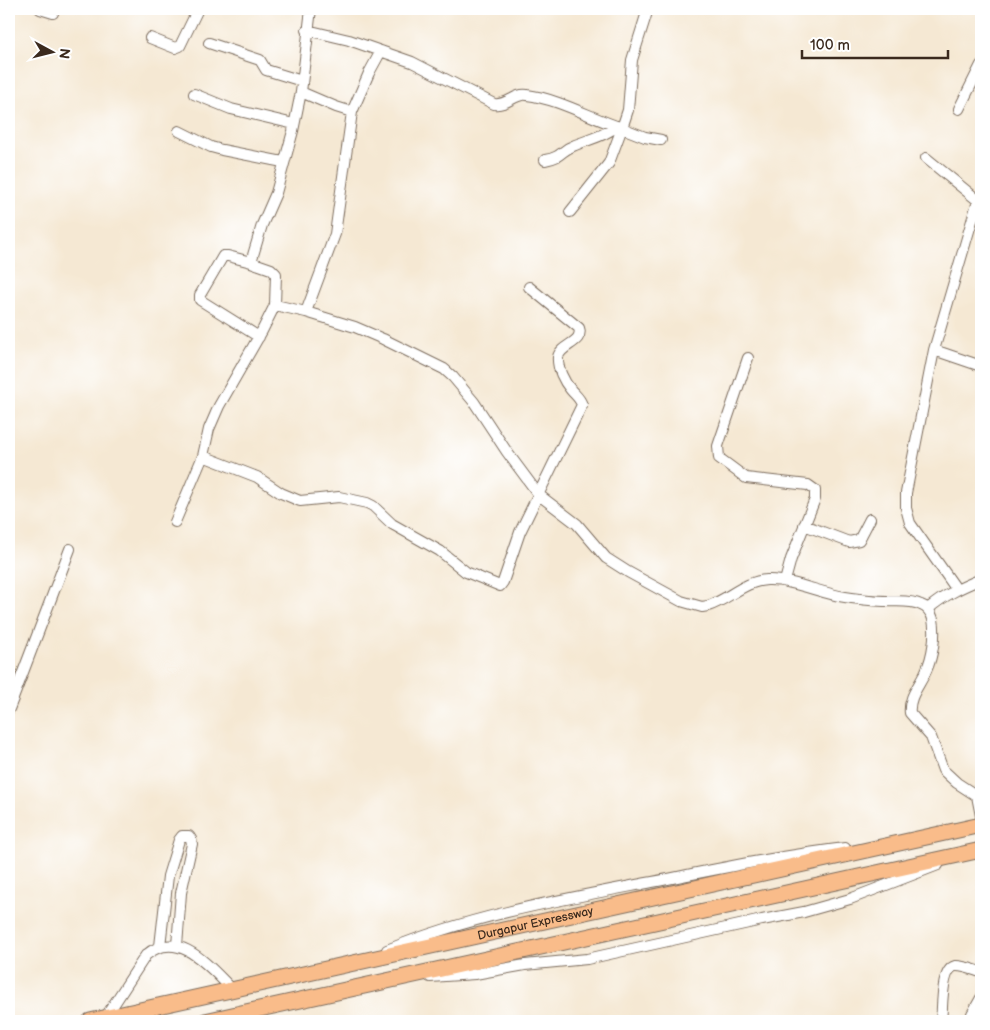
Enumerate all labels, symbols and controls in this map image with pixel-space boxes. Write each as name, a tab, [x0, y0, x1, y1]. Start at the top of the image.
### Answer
north arrow	[28, 28, 78, 78]
scale bar	[802, 28, 949, 60]
text: 100 m	[810, 36, 850, 55]
text: N	[55, 47, 73, 60]
street label: Durgapur Expressway	[476, 903, 595, 944]

